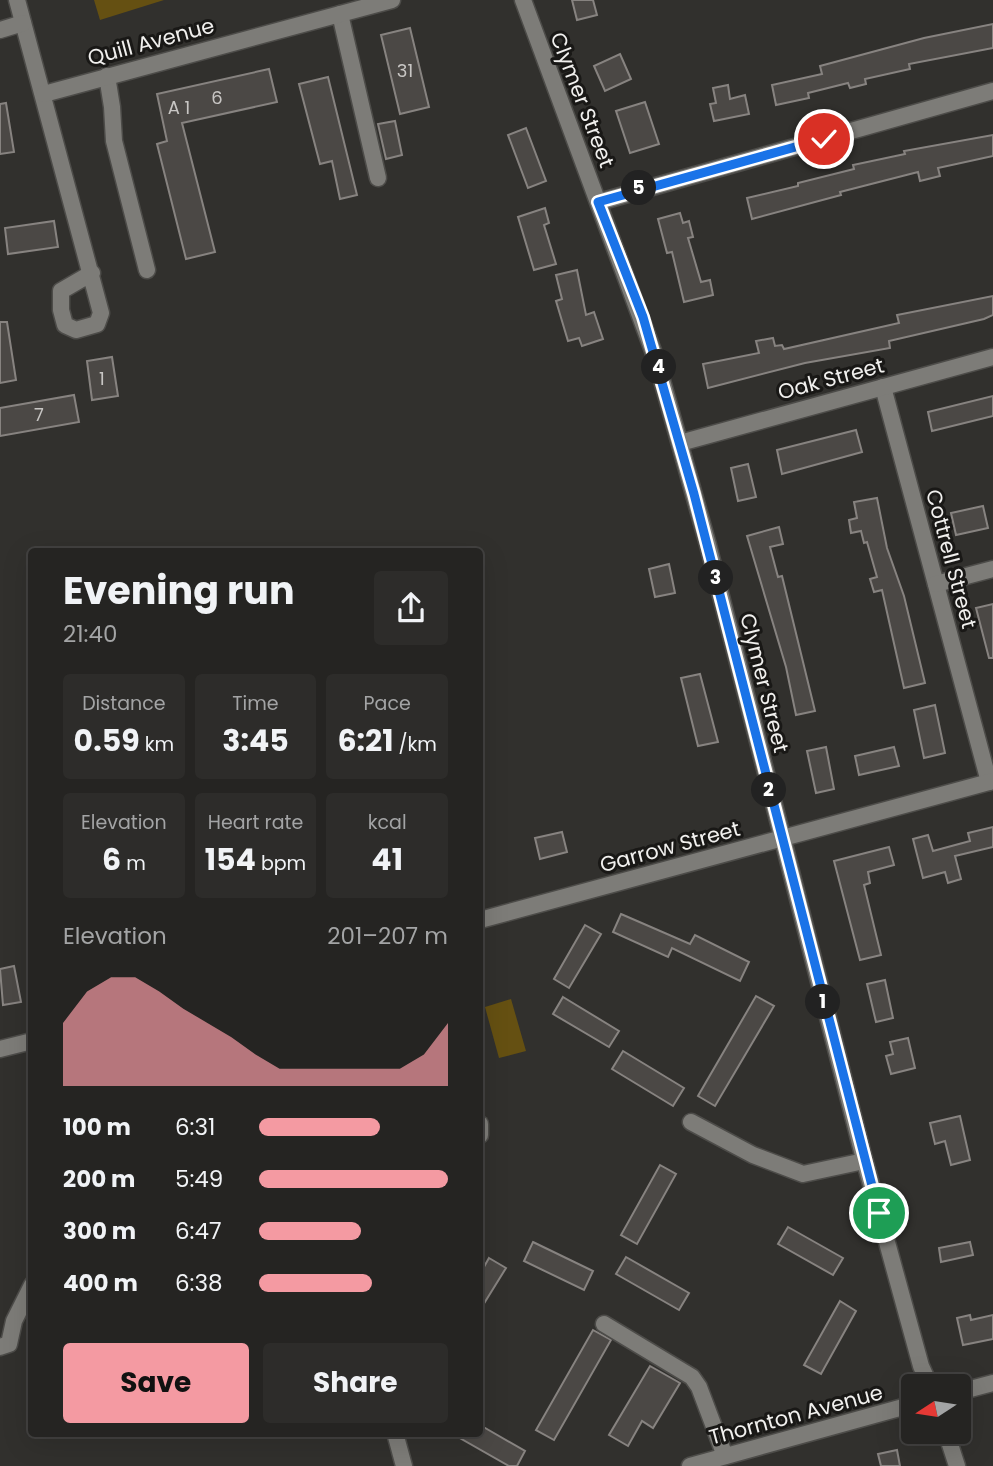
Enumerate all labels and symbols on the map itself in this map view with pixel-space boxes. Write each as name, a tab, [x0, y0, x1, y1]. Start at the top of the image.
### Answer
street label: Quill Avenue	[84, 11, 217, 72]
street label: Clymer Street	[543, 28, 622, 172]
house number: 31	[397, 58, 413, 83]
house number: 6	[211, 85, 223, 110]
house number: A 1	[168, 95, 190, 120]
pin	[794, 109, 854, 169]
pin: 5	[622, 170, 656, 206]
pin: 4	[642, 350, 676, 384]
street label: Oak Street	[775, 350, 887, 407]
house number: 1	[99, 366, 105, 391]
house number: 7	[34, 402, 44, 427]
street label: Cottrell Street	[919, 486, 984, 632]
pin: 3	[698, 560, 734, 596]
street label: Clymer Street	[733, 610, 796, 756]
pin: 2	[752, 772, 786, 808]
street label: Garrow Street	[597, 814, 743, 879]
pin: 1	[806, 984, 840, 1020]
pin	[849, 1183, 909, 1243]
north arrow	[901, 1374, 971, 1444]
street label: Thornton Avenue	[706, 1377, 886, 1452]

